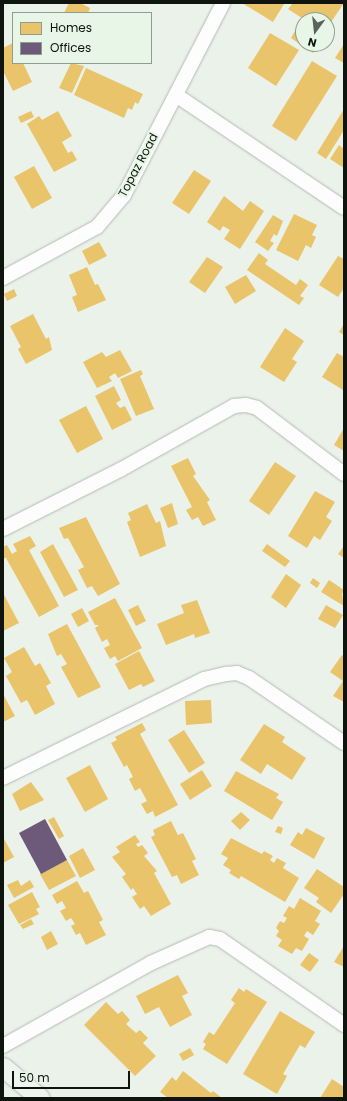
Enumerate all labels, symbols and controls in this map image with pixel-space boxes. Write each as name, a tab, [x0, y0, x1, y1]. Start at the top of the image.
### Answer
legend	[12, 12, 152, 64]
north arrow	[295, 12, 335, 52]
text: Homes	[50, 19, 92, 36]
text: N	[306, 34, 318, 51]
text: Offices	[50, 39, 91, 56]
street label: Topaz Road	[115, 131, 161, 199]
scale bar	[14, 1063, 132, 1089]
text: 50 m	[19, 1069, 50, 1086]

